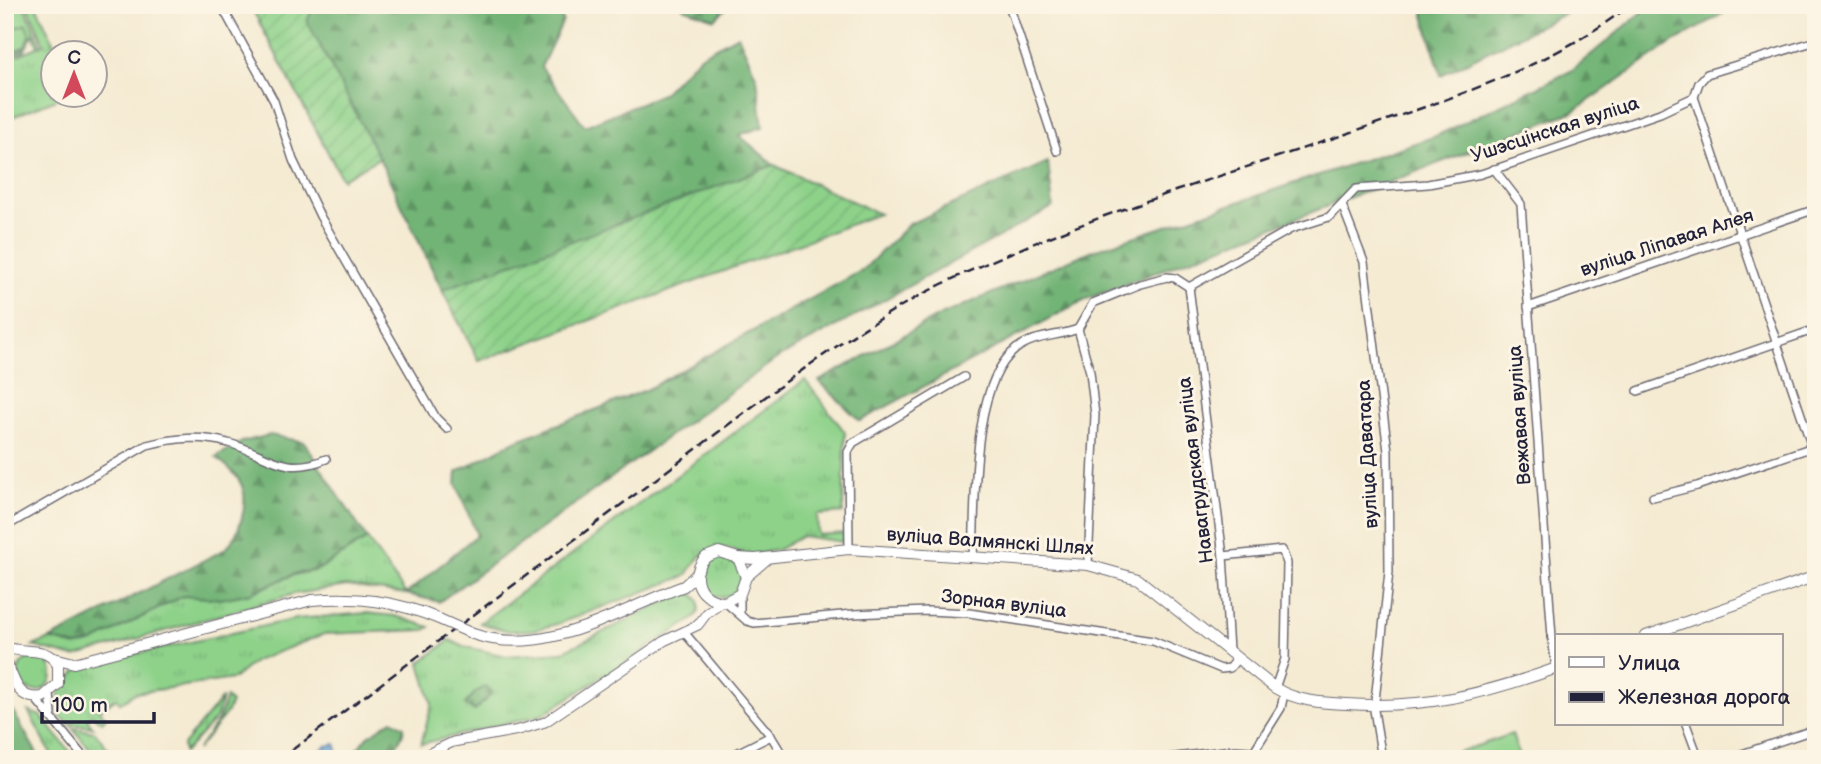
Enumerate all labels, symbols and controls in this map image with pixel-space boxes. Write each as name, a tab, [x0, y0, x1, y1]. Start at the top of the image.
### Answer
north arrow	[38, 38, 108, 108]
text: С	[67, 47, 81, 70]
street label: Ушэсцінская вуліца	[1468, 92, 1642, 168]
street label: вуліца Ліпавая Алея	[1577, 204, 1757, 282]
street label: Вежавая вуліца	[1504, 344, 1536, 486]
street label: Навагрудская вуліца	[1173, 376, 1219, 564]
street label: вуліца Даватара	[1353, 379, 1383, 529]
street label: вуліца Валмянскі Шлях	[886, 523, 1095, 561]
street label: Зорная вуліца	[940, 585, 1068, 623]
legend	[1555, 634, 1783, 726]
text: Улица	[1618, 651, 1681, 676]
scale bar	[42, 680, 154, 724]
text: Железная дорога	[1618, 685, 1791, 710]
text: 100 m	[52, 693, 108, 718]

